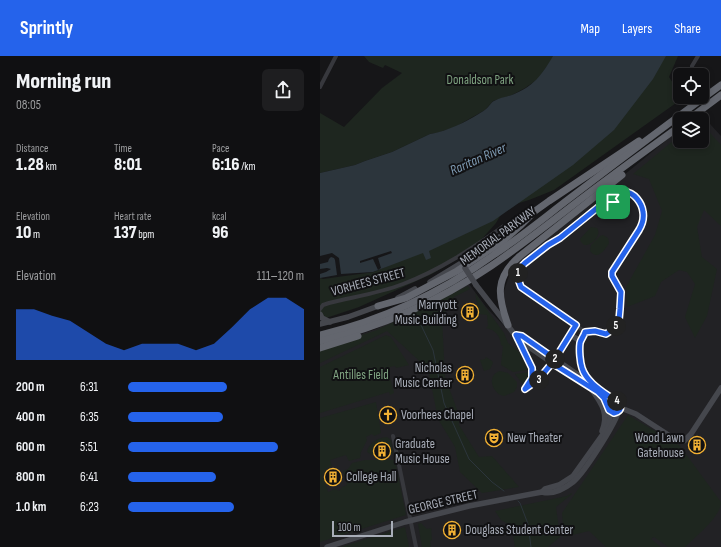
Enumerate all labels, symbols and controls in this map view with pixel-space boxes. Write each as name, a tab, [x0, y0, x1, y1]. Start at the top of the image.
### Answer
text: Sprintly	[20, 17, 73, 40]
text: Map	[580, 20, 600, 37]
text: Layers	[622, 20, 652, 37]
text: Share	[674, 20, 701, 37]
text: Morning run	[16, 68, 111, 95]
map controls	[673, 68, 709, 148]
button: locate	[673, 68, 709, 104]
button: share	[262, 69, 304, 111]
park label: Donaldson Park	[447, 72, 513, 88]
text: 08:05	[16, 97, 41, 113]
button: layers	[673, 112, 709, 148]
water label: Raritan River	[447, 139, 510, 179]
text: Distance	[16, 142, 48, 155]
text: Time	[114, 142, 132, 155]
text: Pace	[212, 142, 230, 155]
text: 1.28	[16, 155, 44, 175]
text: 8:01	[114, 155, 142, 175]
text: 6:16	[212, 155, 240, 175]
text: km	[44, 160, 57, 173]
text: /km	[240, 160, 256, 173]
pin	[596, 185, 630, 219]
icon: arrive	[602, 191, 624, 213]
street label: MEMORIAL PARKWAY	[457, 203, 539, 269]
text: Elevation	[16, 210, 50, 223]
text: Heart rate	[114, 210, 152, 223]
text: kcal	[212, 210, 227, 223]
text: 10	[16, 223, 31, 243]
text: 137	[114, 223, 137, 243]
text: 96	[212, 223, 229, 243]
text: m	[31, 228, 40, 241]
text: bpm	[137, 228, 154, 241]
pin: 1	[508, 263, 528, 283]
street label: VORHEES STREET	[329, 264, 407, 300]
text: 1	[516, 266, 520, 279]
text: Elevation	[16, 268, 56, 284]
text: 111–120 m	[257, 268, 304, 284]
place label: Marryott Music Building	[395, 297, 457, 328]
building icon: Marryott Music Building	[460, 302, 480, 322]
pin: 5	[606, 316, 626, 336]
text: 5	[614, 319, 618, 332]
pin: 2	[545, 349, 565, 369]
text: 2	[553, 352, 557, 365]
place label: Nicholas Music Center	[395, 360, 452, 391]
building icon: Nicholas Music Center	[455, 365, 475, 385]
park label: Antilles Field	[332, 367, 389, 383]
pin: 3	[529, 370, 549, 390]
text: 3	[537, 373, 541, 386]
text: 200 m	[16, 379, 45, 395]
text: 6:31	[80, 379, 98, 395]
pin: 4	[607, 391, 627, 411]
text: 4	[614, 394, 620, 407]
church icon: Voorhees Chapel	[378, 405, 398, 425]
place label: Voorhees Chapel	[401, 407, 474, 423]
text: 400 m	[16, 409, 45, 425]
text: 6:35	[80, 409, 99, 425]
theatre icon: New Theater	[484, 428, 504, 448]
place label: New Theater	[507, 430, 562, 446]
place label: Wood Lawn Gatehouse	[635, 430, 684, 461]
building icon: Wood Lawn Gatehouse	[687, 435, 707, 455]
place label: Graduate Music House	[395, 436, 450, 467]
text: 600 m	[16, 439, 45, 455]
text: 5:51	[80, 439, 97, 455]
building icon: Graduate Music House	[372, 441, 392, 461]
building icon: College Hall	[323, 467, 343, 487]
text: 800 m	[16, 469, 45, 485]
text: 6:41	[80, 469, 98, 485]
place label: College Hall	[346, 469, 397, 485]
street label: GEORGE STREET	[407, 486, 479, 518]
text: 1.0 km	[16, 499, 46, 515]
text: 6:23	[80, 499, 99, 515]
scale bar	[332, 519, 393, 538]
building icon: Douglass Student Center	[442, 520, 462, 540]
text: 100 m	[338, 521, 360, 534]
place label: Douglass Student Center	[465, 522, 574, 538]

